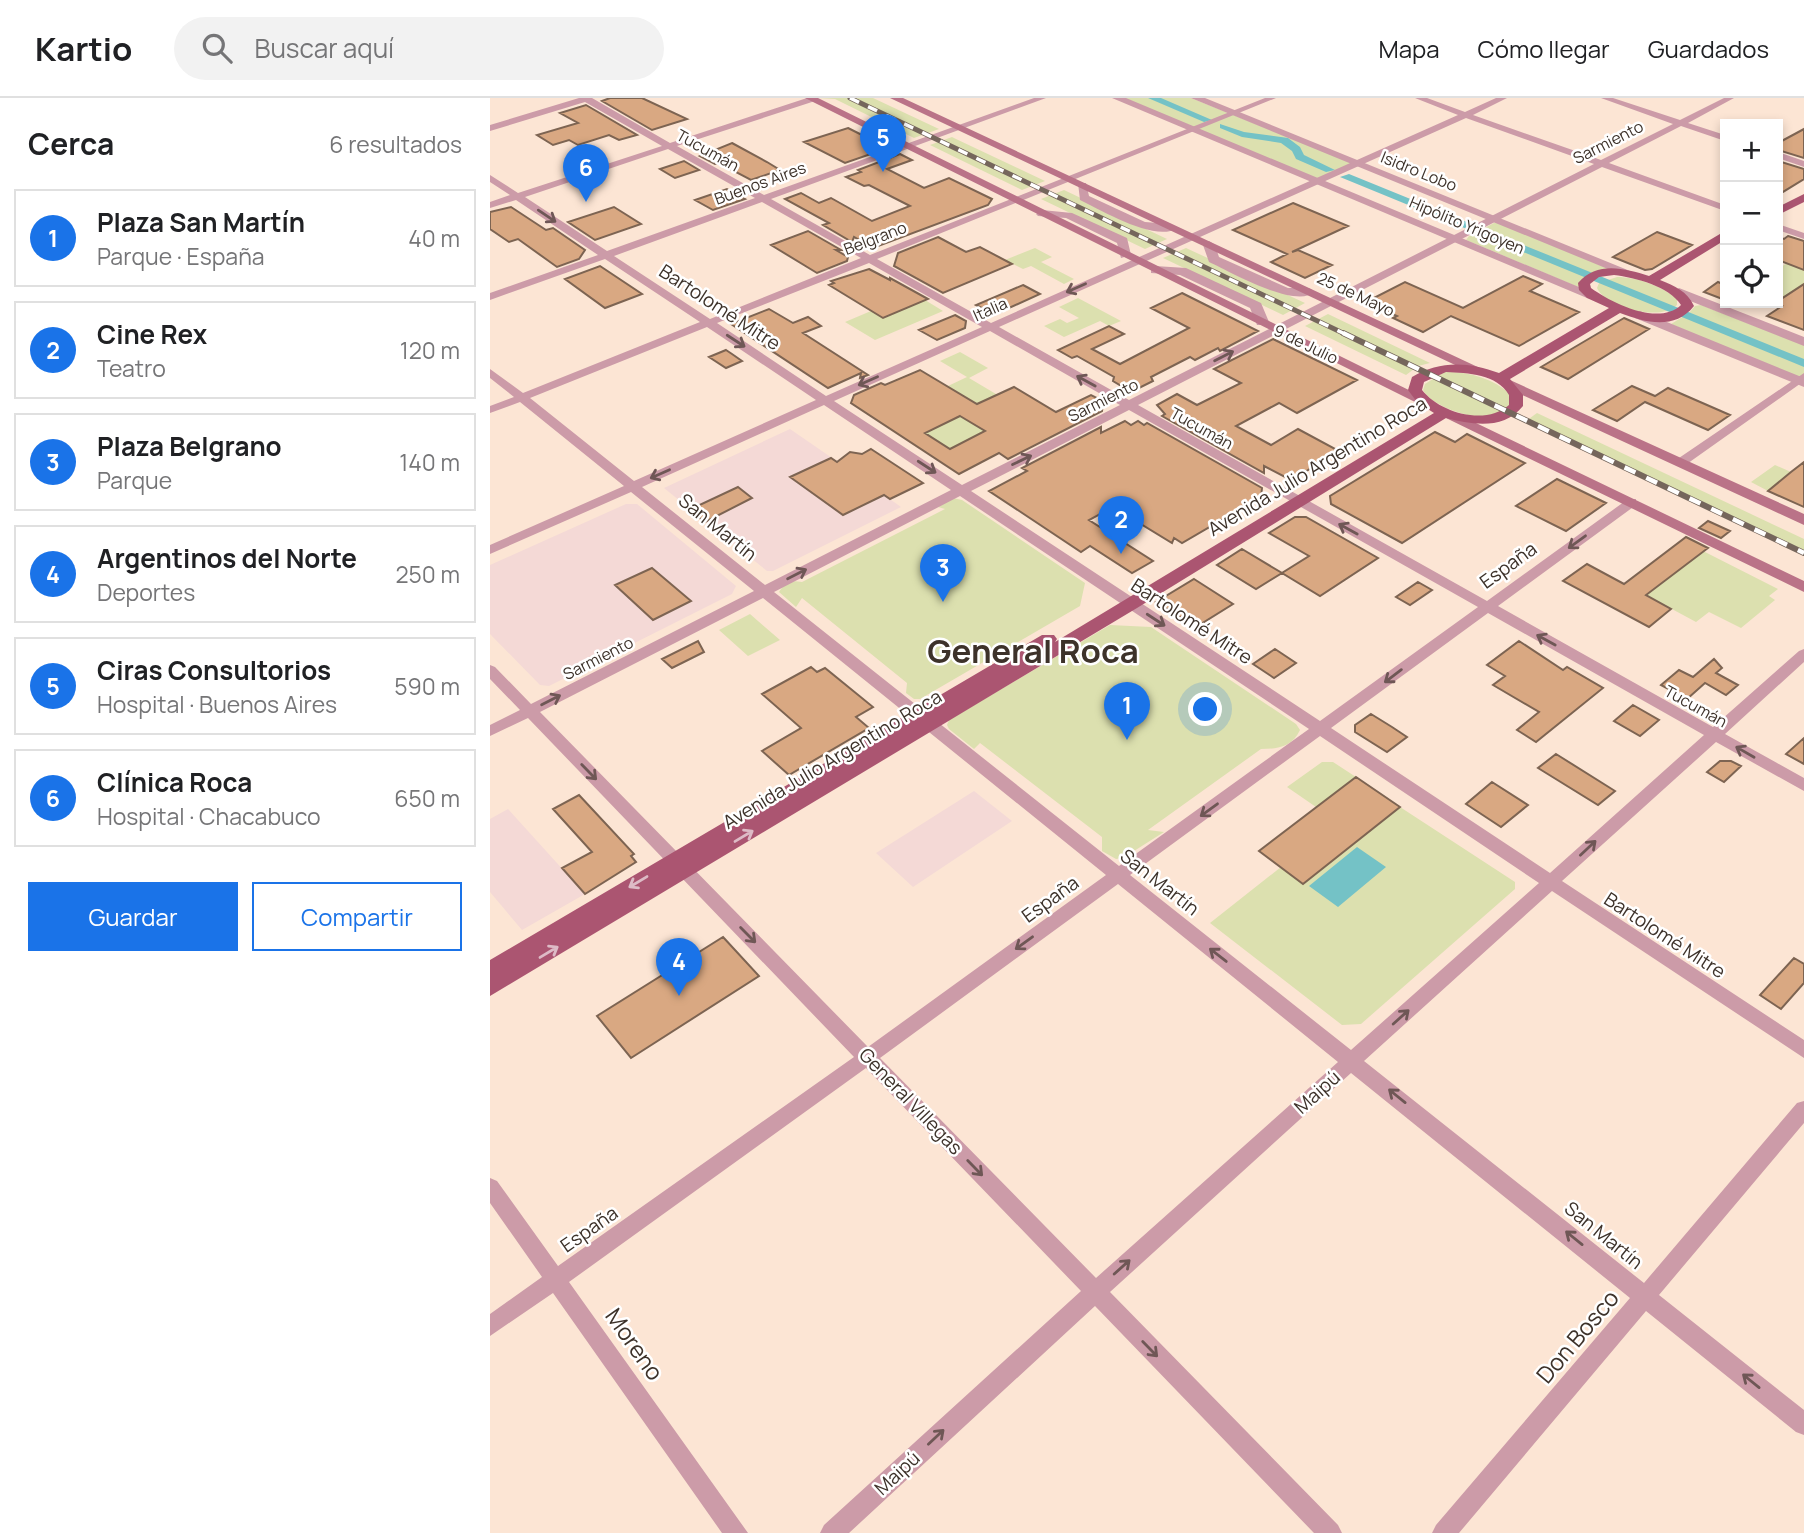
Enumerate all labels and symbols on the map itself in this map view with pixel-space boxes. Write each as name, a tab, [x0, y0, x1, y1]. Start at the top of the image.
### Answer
pin: 5	[860, 114, 906, 172]
street label: Sarmiento	[1569, 115, 1647, 169]
street label: Tucumán	[673, 124, 743, 176]
pin: 6	[563, 144, 609, 202]
street label: Isidro Lobo	[1378, 146, 1460, 196]
street label: Buenos Aires	[711, 156, 809, 210]
street label: Hipólito Yrigoyen	[1406, 191, 1528, 259]
one-way arrow	[537, 209, 556, 223]
street label: Belgrano	[840, 216, 910, 260]
street label: Bartolomé Mitre	[654, 258, 786, 356]
street label: 25 de Mayo	[1314, 266, 1398, 322]
one-way arrow	[1065, 282, 1087, 295]
street label: Italia	[969, 292, 1011, 326]
street label: 9 de Julio	[1270, 319, 1342, 369]
one-way arrow	[726, 335, 746, 349]
one-way arrow	[1213, 348, 1234, 362]
street label: Sarmiento	[1064, 373, 1142, 427]
one-way arrow	[1076, 374, 1096, 388]
one-way arrow	[858, 375, 879, 389]
street label: Avenida Julio Argentino Roca	[1203, 390, 1431, 542]
street label: Tucumán	[1167, 402, 1237, 454]
one-way arrow	[1011, 452, 1032, 466]
one-way arrow	[916, 460, 936, 474]
one-way arrow	[650, 468, 671, 481]
street label: San Martín	[673, 487, 763, 567]
pin: 2	[1098, 496, 1144, 554]
one-way arrow	[1338, 522, 1359, 535]
one-way arrow	[1568, 535, 1587, 549]
street label: España	[1474, 536, 1542, 594]
pin: 3	[920, 544, 966, 602]
one-way arrow	[786, 566, 807, 580]
street label: Bartolomé Mitre	[1126, 572, 1258, 670]
one-way arrow	[1146, 614, 1166, 628]
district label: General Roca	[927, 628, 1139, 673]
street label: Sarmiento	[559, 631, 637, 685]
one-way arrow	[1537, 633, 1557, 647]
one-way arrow	[1384, 669, 1403, 683]
street label: Tucumán	[1661, 680, 1731, 732]
pin: 1	[1104, 682, 1150, 740]
street label: Avenida Julio Argentino Roca	[718, 683, 946, 835]
one-way arrow	[540, 692, 561, 706]
your location	[1188, 692, 1222, 726]
one-way arrow	[1735, 745, 1755, 759]
one-way arrow	[580, 763, 597, 780]
one-way arrow	[1200, 803, 1219, 817]
one-way arrow	[734, 828, 754, 842]
one-way arrow	[1579, 840, 1596, 857]
street label: San Martín	[1115, 843, 1205, 921]
street label: España	[1016, 870, 1084, 928]
one-way arrow	[628, 875, 648, 889]
street label: Bartolomé Mitre	[1599, 886, 1731, 984]
one-way arrow	[739, 926, 756, 943]
one-way arrow	[1015, 935, 1034, 950]
pin: 4	[656, 938, 702, 996]
one-way arrow	[538, 945, 558, 959]
one-way arrow	[1209, 948, 1228, 963]
one-way arrow	[1392, 1009, 1410, 1025]
street label: General Villegas	[853, 1042, 969, 1160]
street label: Maipú	[1288, 1064, 1346, 1120]
one-way arrow	[1388, 1088, 1406, 1104]
one-way arrow	[967, 1159, 984, 1176]
street label: San Martín	[1559, 1195, 1649, 1275]
street label: España	[555, 1200, 623, 1258]
one-way arrow	[1566, 1231, 1584, 1246]
one-way arrow	[1113, 1259, 1131, 1275]
street label: Don Bosco	[1528, 1282, 1626, 1390]
street label: Moreno	[599, 1302, 671, 1386]
one-way arrow	[1142, 1340, 1159, 1357]
one-way arrow	[1743, 1374, 1761, 1389]
one-way arrow	[927, 1429, 945, 1445]
street label: Maipú	[869, 1445, 925, 1501]

